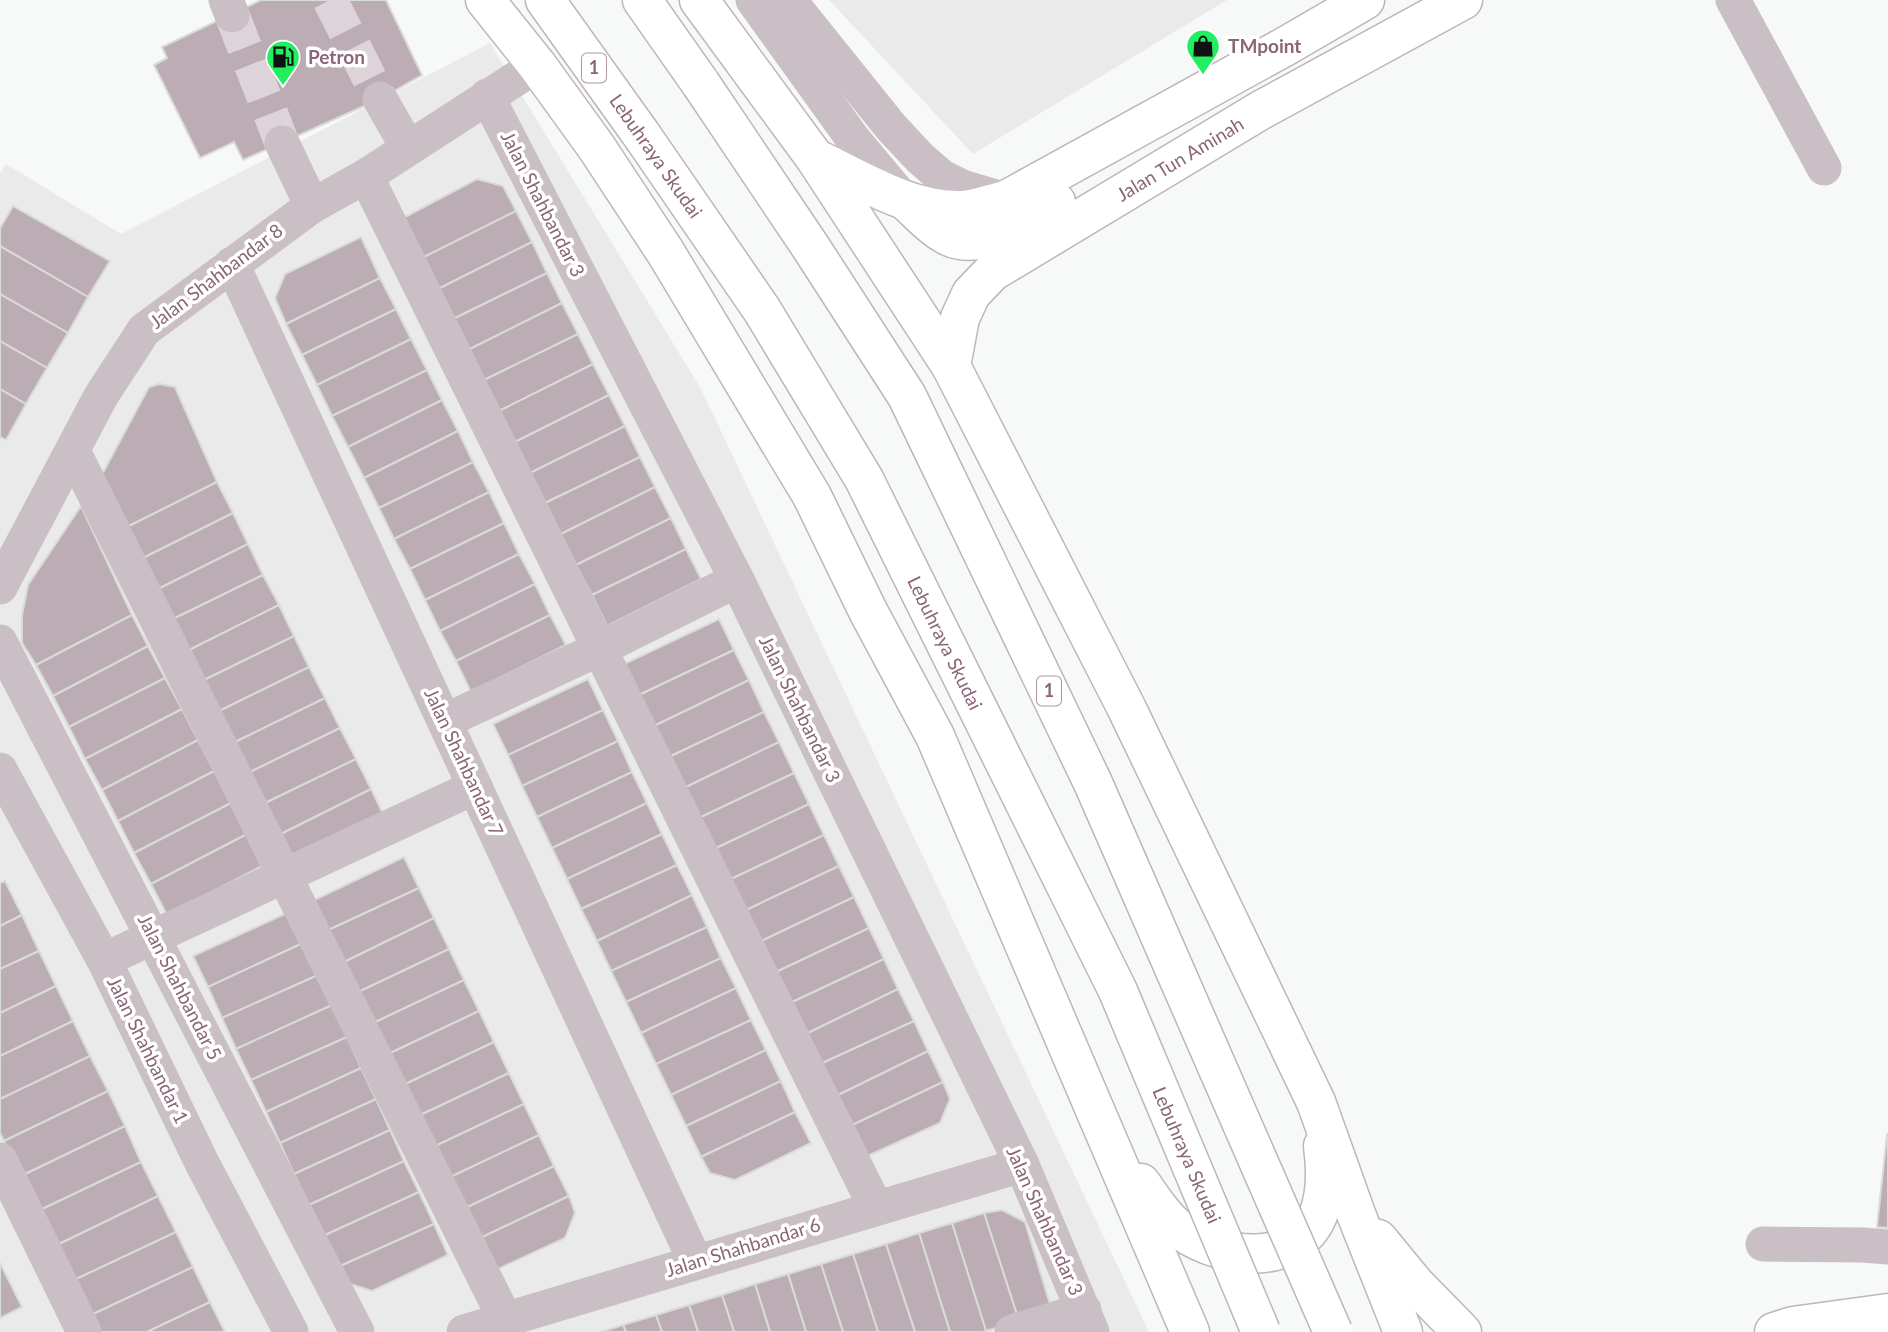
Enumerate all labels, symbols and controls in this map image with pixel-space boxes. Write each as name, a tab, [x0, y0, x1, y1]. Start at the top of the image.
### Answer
shop icon: TMpoint	[1184, 27, 1222, 76]
place label: TMpoint	[1228, 34, 1301, 57]
fuel station icon: Petron	[264, 38, 302, 87]
place label: Petron	[308, 45, 365, 68]
road number: 1	[582, 54, 606, 82]
street label: Lebuhraya Skudai	[605, 89, 708, 222]
street label: Jalan Tun Aminah	[1112, 112, 1247, 206]
street label: Jalan Shahbandar 3	[497, 127, 590, 280]
street label: Jalan Shahbandar 8	[145, 218, 287, 333]
street label: Lebuhraya Skudai	[903, 572, 988, 713]
street label: Jalan Shahbandar 3	[755, 632, 846, 786]
road number: 1	[1037, 676, 1061, 706]
street label: Jalan Shahbandar 7	[420, 684, 509, 839]
street label: Jalan Shahbandar 5	[134, 910, 227, 1063]
street label: Jalan Shahbandar 1	[103, 973, 194, 1127]
street label: Lebuhraya Skudai	[1148, 1083, 1227, 1226]
street label: Jalan Shahbandar 3	[1002, 1143, 1089, 1299]
street label: Jalan Shahbandar 6	[663, 1212, 823, 1281]

